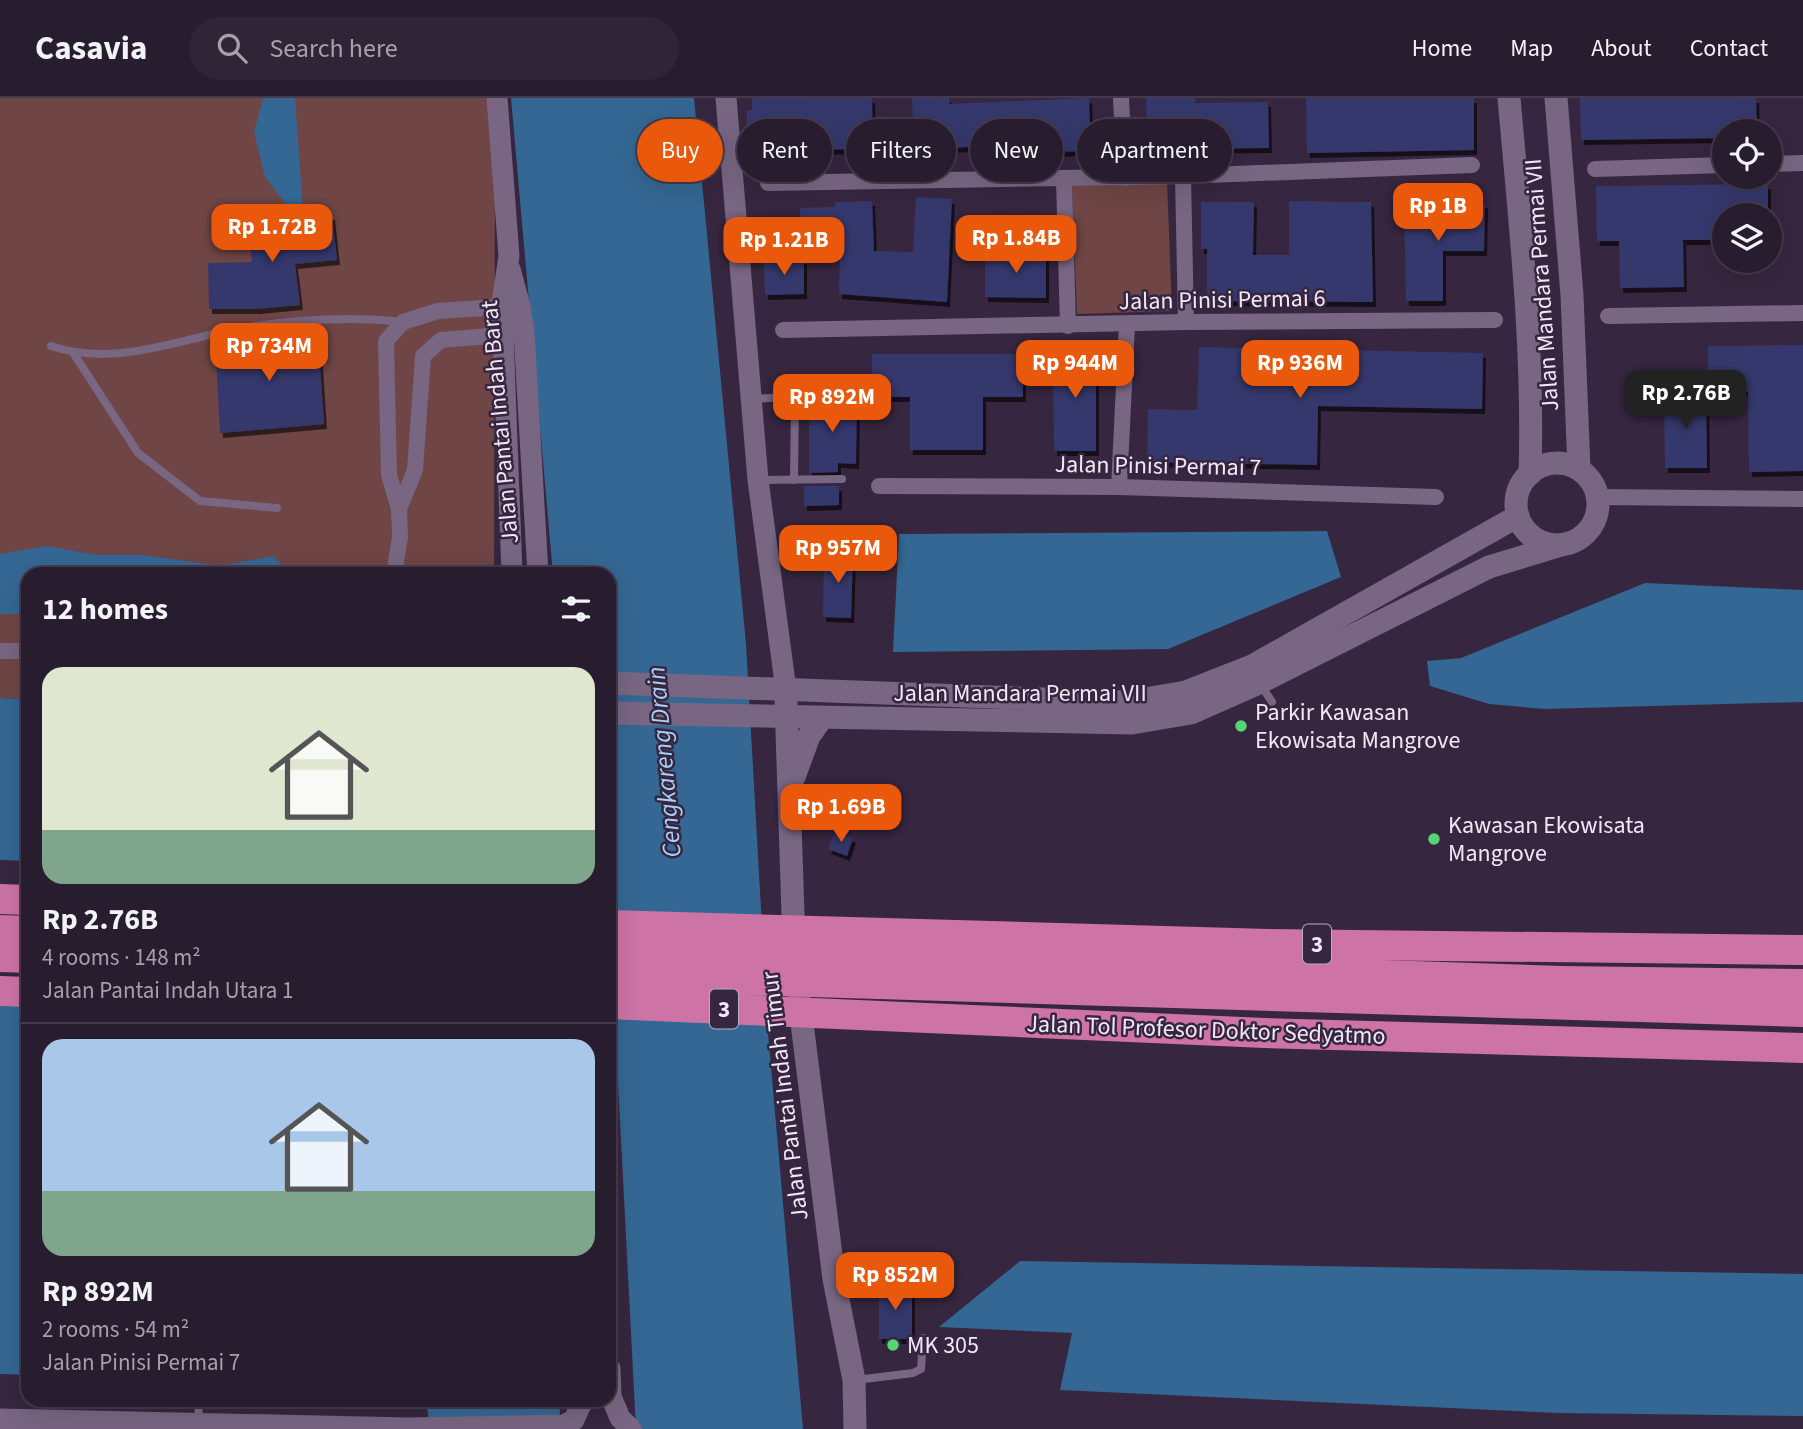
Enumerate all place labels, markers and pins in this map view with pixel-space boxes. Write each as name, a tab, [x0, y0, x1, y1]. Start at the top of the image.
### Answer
pin: Rp 1B	[1389, 184, 1487, 243]
pin: Rp 1.72B	[200, 204, 344, 264]
pin: Rp 1.84B	[944, 216, 1088, 275]
pin: Rp 1.21B	[712, 218, 856, 277]
pin: Rp 734M	[204, 324, 334, 383]
pin: Rp 944M	[1010, 341, 1140, 400]
pin: Rp 936M	[1235, 341, 1365, 400]
pin: Rp 2.76B	[1614, 370, 1758, 430]
pin: Rp 892M	[767, 374, 897, 434]
pin: Rp 957M	[773, 526, 903, 585]
place label: Parkir Kawasan Ekowisata Mangrove	[1255, 695, 1460, 758]
marker: Parkir Kawasan Ekowisata Mangrove	[1233, 718, 1249, 734]
pin: Rp 1.69B	[769, 784, 913, 844]
place label: Kawasan Ekowisata Mangrove	[1448, 808, 1645, 871]
marker: Kawasan Ekowisata Mangrove	[1426, 831, 1442, 847]
pin: Rp 852M	[830, 1252, 960, 1312]
place label: MK 305	[907, 1328, 979, 1363]
marker: MK 305	[885, 1337, 901, 1353]

